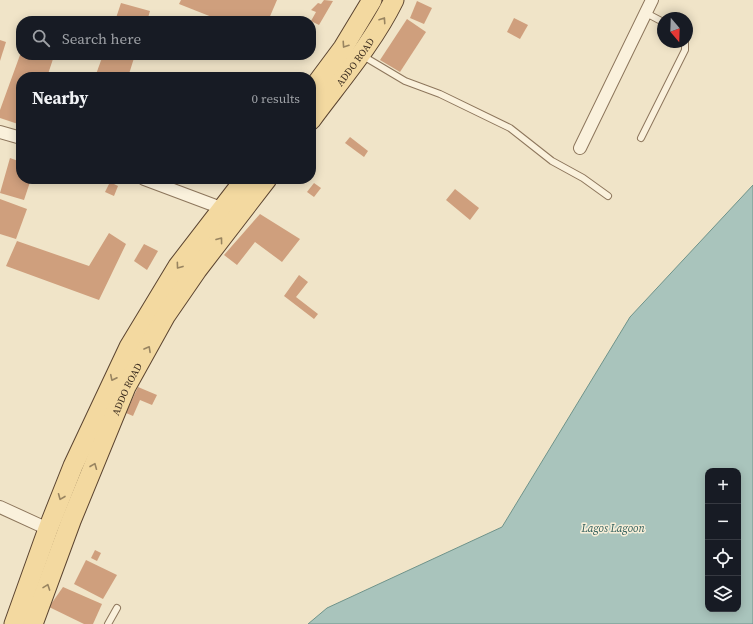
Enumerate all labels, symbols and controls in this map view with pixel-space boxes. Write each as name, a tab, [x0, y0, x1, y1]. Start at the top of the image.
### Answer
north arrow	[657, 12, 693, 48]
search box	[16, 16, 316, 60]
one-way arrow	[378, 17, 385, 24]
icon: search	[30, 27, 52, 49]
text: Search here	[62, 28, 141, 49]
street label: ADDO ROAD	[333, 35, 377, 88]
one-way arrow	[342, 41, 350, 48]
text: Nearby	[32, 86, 88, 110]
text: 0 results	[252, 90, 300, 107]
one-way arrow	[215, 238, 222, 245]
one-way arrow	[177, 261, 184, 268]
one-way arrow	[144, 345, 151, 353]
street label: ADDO ROAD	[109, 361, 145, 417]
one-way arrow	[110, 373, 118, 381]
one-way arrow	[89, 463, 97, 470]
map controls	[705, 468, 741, 612]
button: +	[705, 468, 741, 504]
one-way arrow	[57, 493, 65, 500]
button: −	[705, 504, 741, 540]
water label: Lagos Lagoon	[580, 521, 645, 536]
button: locate	[705, 540, 741, 576]
button: layers	[705, 576, 741, 612]
one-way arrow	[42, 584, 50, 591]

